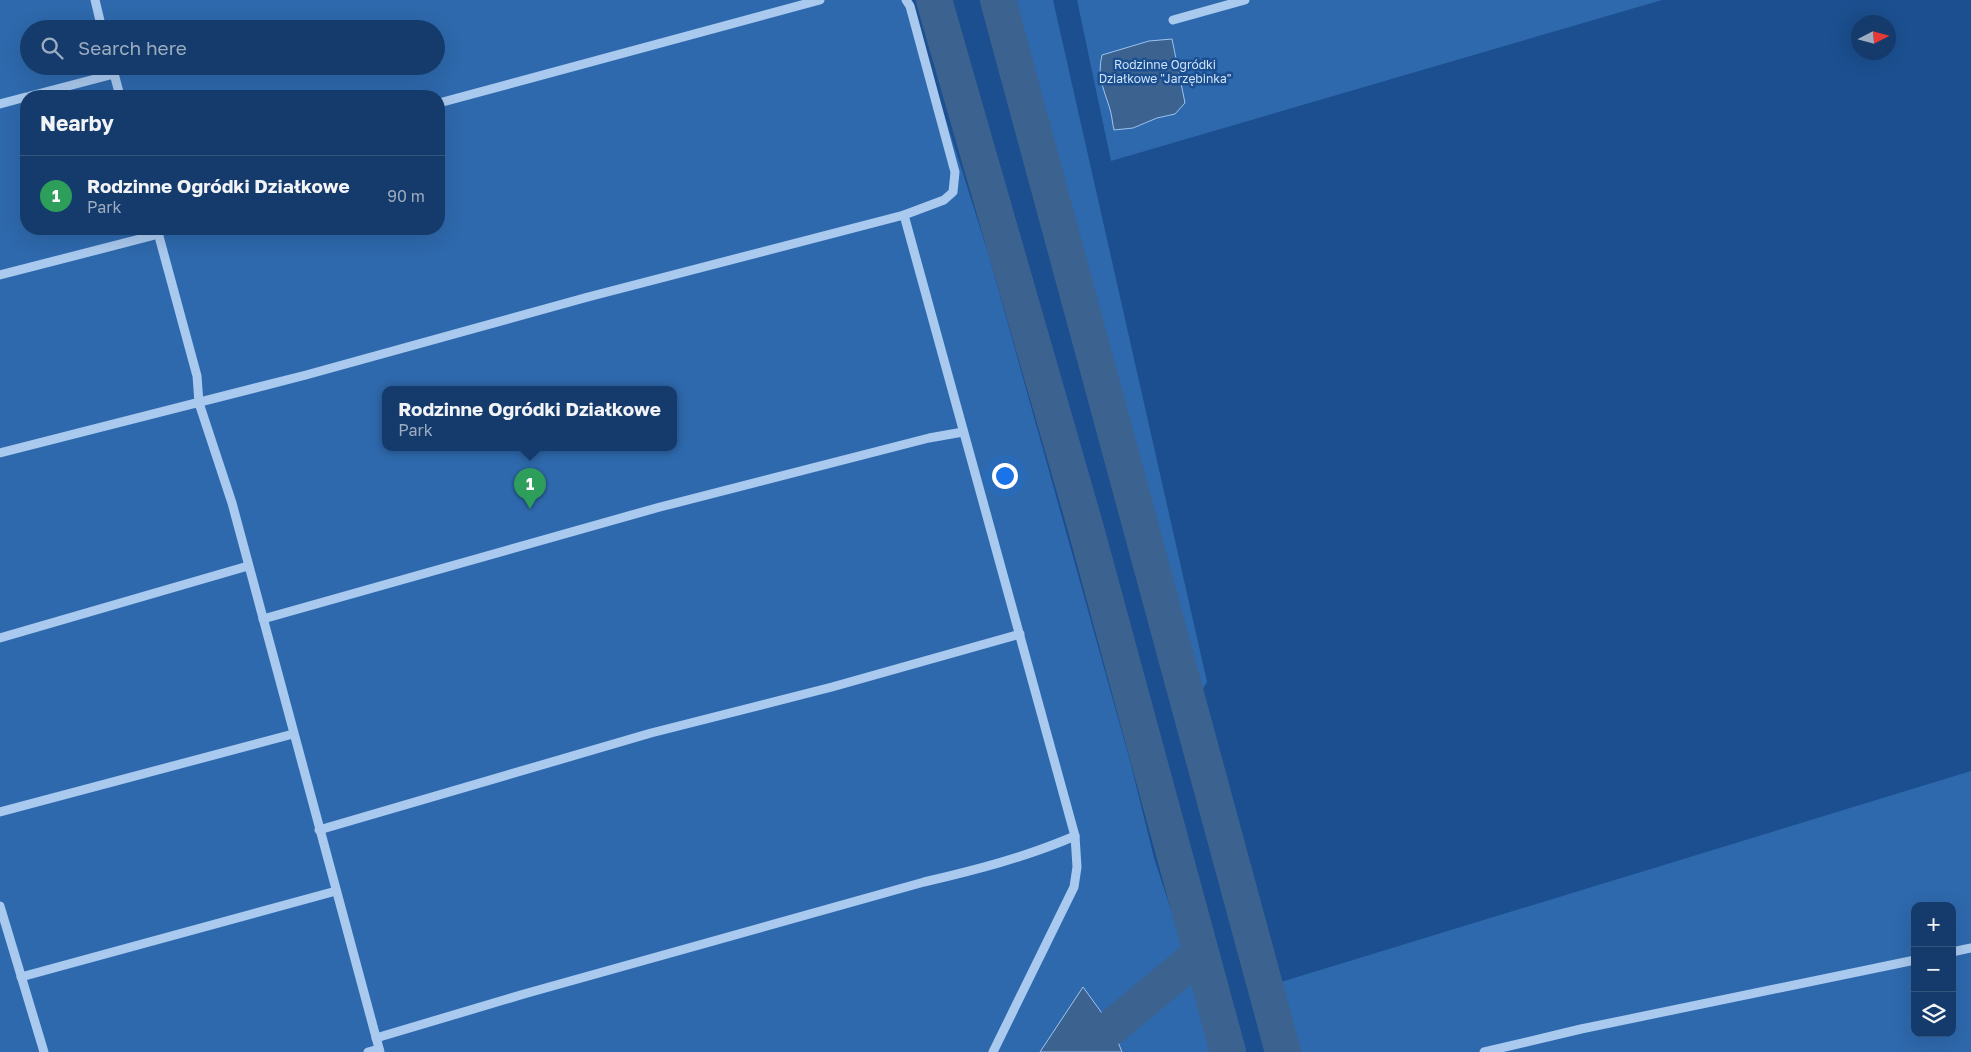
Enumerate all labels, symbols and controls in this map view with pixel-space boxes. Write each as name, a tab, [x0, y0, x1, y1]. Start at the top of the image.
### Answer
north arrow	[1851, 15, 1896, 60]
search box	[20, 20, 445, 75]
icon: search	[38, 34, 66, 62]
text: Search here	[78, 36, 187, 59]
park label: Rodzinne Ogródki Działkowe "Jarzębinka"	[1099, 57, 1231, 86]
text: Nearby	[40, 110, 114, 136]
text: Rodzinne Ogródki Działkowe	[87, 174, 350, 197]
text: 1	[52, 186, 60, 206]
text: 90 m	[387, 186, 425, 206]
text: Park	[87, 197, 122, 217]
popup	[382, 386, 677, 451]
text: Rodzinne Ogródki Działkowe	[398, 397, 661, 420]
text: Park	[398, 420, 433, 440]
your location	[992, 463, 1018, 489]
pin: 1	[514, 468, 546, 509]
map controls	[1911, 902, 1956, 1037]
button: +	[1911, 902, 1956, 947]
button: −	[1911, 947, 1956, 992]
button: layers	[1911, 992, 1956, 1037]

